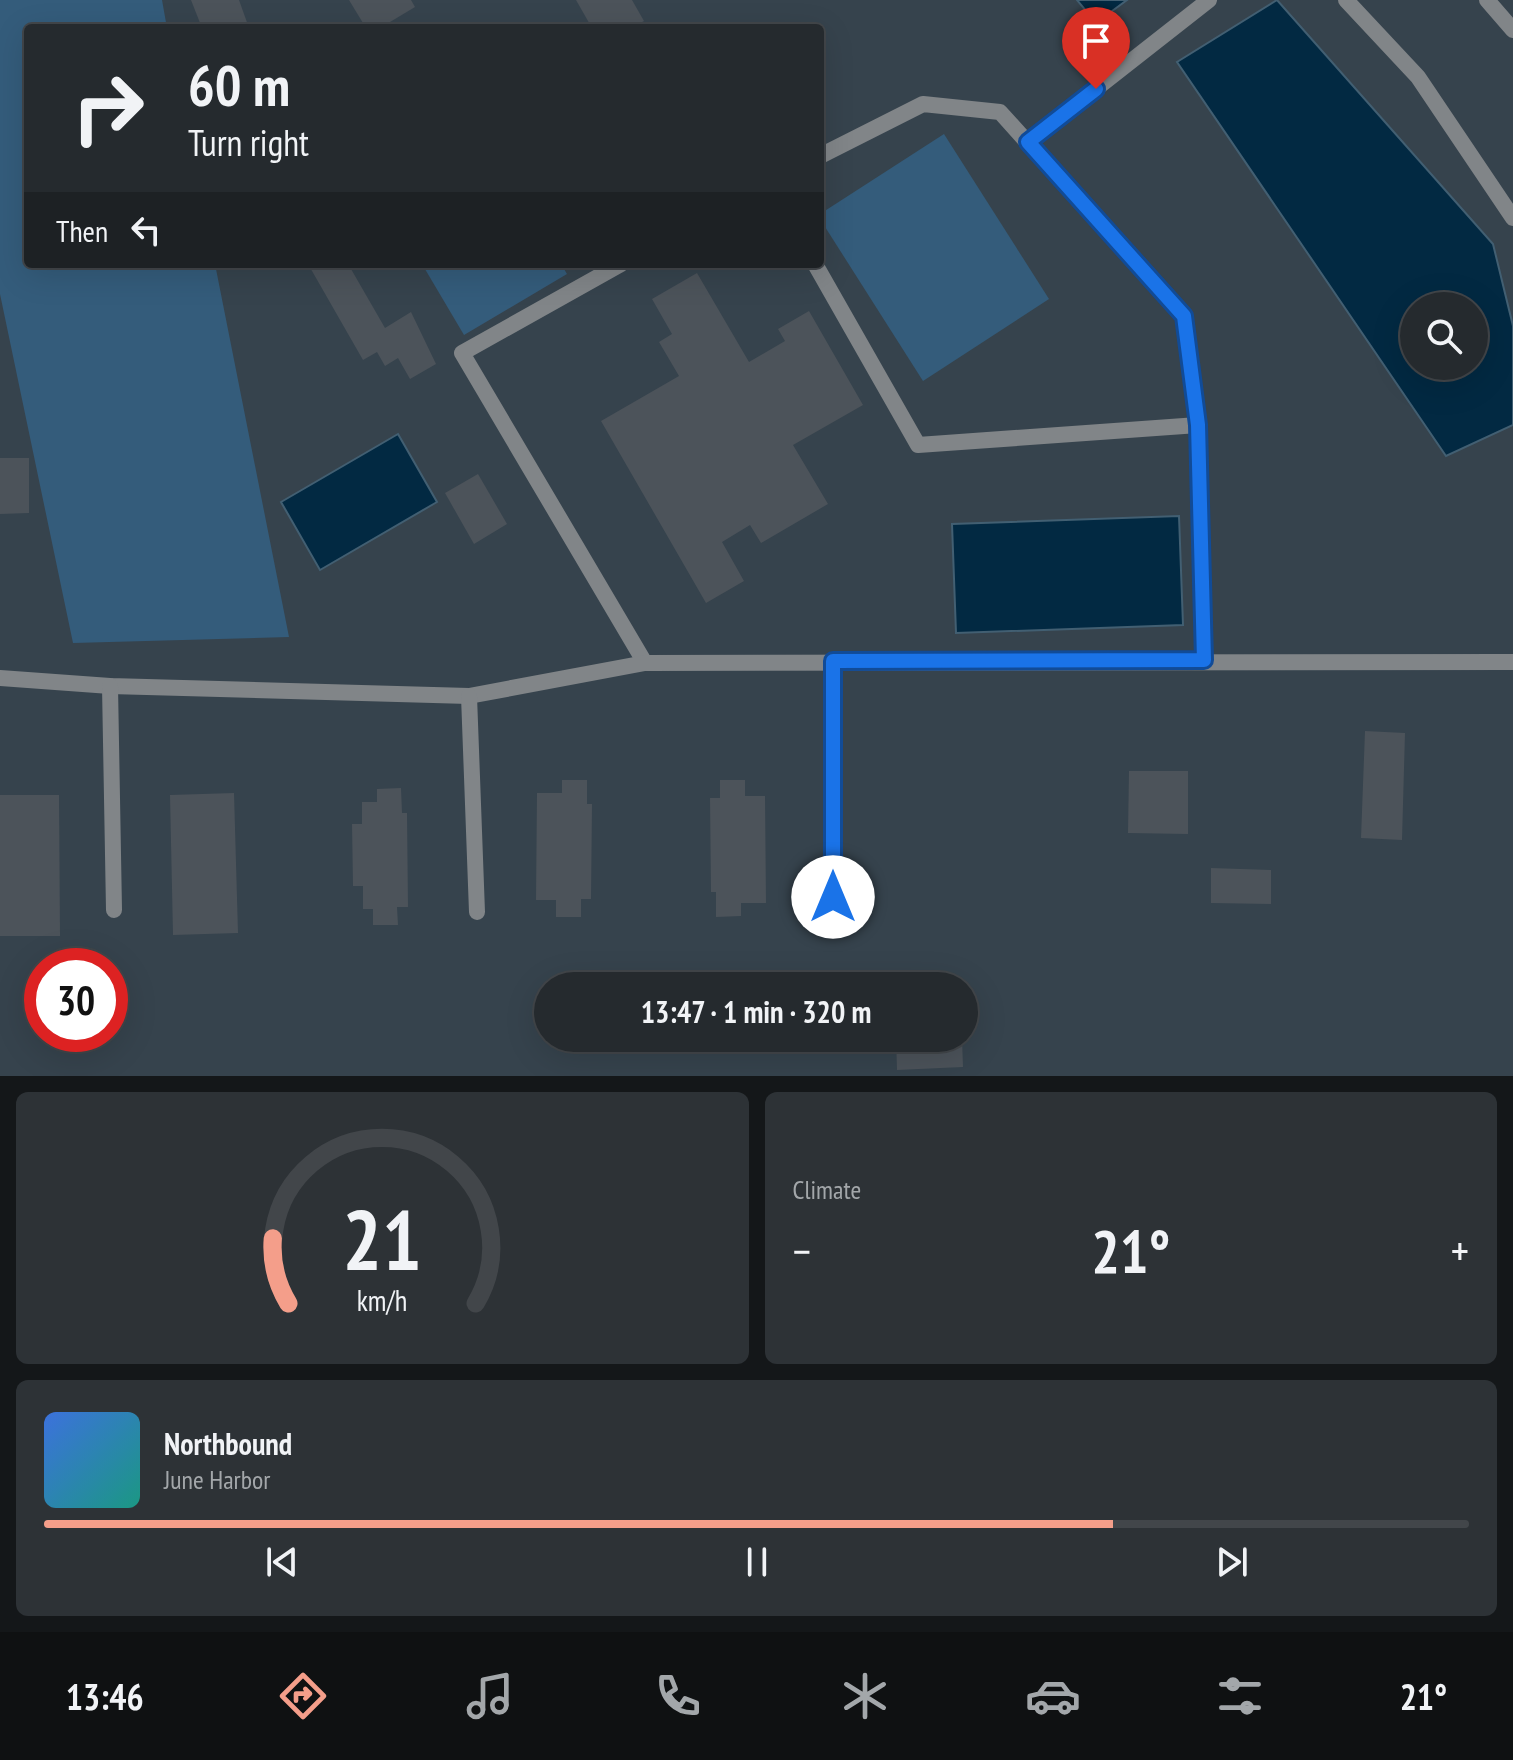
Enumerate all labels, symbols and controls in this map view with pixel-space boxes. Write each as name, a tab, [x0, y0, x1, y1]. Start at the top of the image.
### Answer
pin	[1062, 7, 1130, 89]
icon: arrive	[1074, 19, 1118, 63]
text: 60 m	[188, 49, 290, 121]
icon: right	[56, 56, 160, 160]
text: Turn right	[188, 119, 309, 166]
icon: left	[124, 208, 168, 252]
text: Then	[56, 211, 108, 250]
map controls	[1400, 292, 1488, 380]
button: search	[1400, 292, 1488, 380]
position arrow	[791, 855, 875, 939]
speed limit sign: 30	[24, 948, 128, 1052]
text: 13:47 · 1 min · 320 m	[641, 992, 871, 1031]
text: Climate	[793, 1173, 861, 1206]
text: 21	[342, 1185, 422, 1293]
text: 21°	[1091, 1212, 1170, 1290]
text: −	[793, 1222, 811, 1279]
text: +	[1451, 1222, 1469, 1279]
text: km/h	[357, 1282, 408, 1319]
text: Northbound	[164, 1424, 292, 1463]
text: June Harbor	[164, 1463, 270, 1496]
icon: previous	[260, 1540, 304, 1584]
icon: pause	[735, 1540, 779, 1584]
icon: next	[1210, 1540, 1254, 1584]
icon: directions	[275, 1668, 331, 1724]
icon: music	[462, 1668, 518, 1724]
icon: phone	[650, 1668, 706, 1724]
icon: climate	[837, 1668, 893, 1724]
icon: car	[1025, 1668, 1081, 1724]
icon: filters	[1212, 1668, 1268, 1724]
text: 13:46	[66, 1673, 144, 1720]
text: 21°	[1400, 1673, 1447, 1720]

